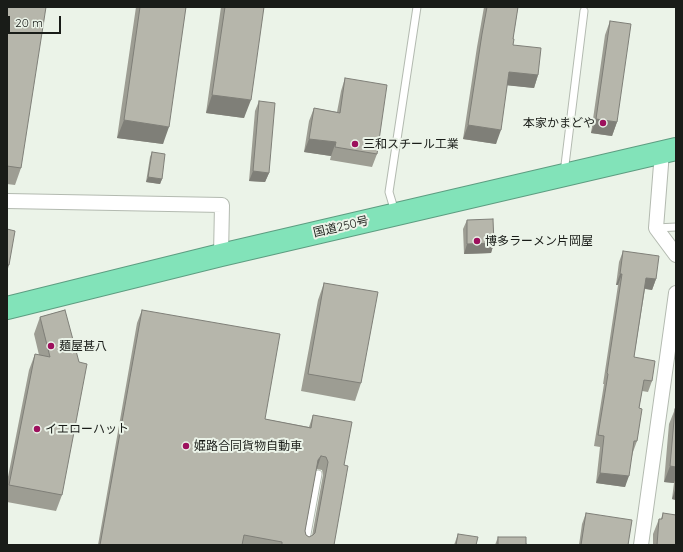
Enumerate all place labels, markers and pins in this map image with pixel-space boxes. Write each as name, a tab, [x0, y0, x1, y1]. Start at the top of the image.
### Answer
place label: 本家かまどや	[523, 116, 595, 130]
marker: 本家かまどや	[598, 118, 608, 128]
place label: 三和スチール工業	[363, 137, 459, 151]
marker: 三和スチール工業	[350, 139, 360, 149]
place label: 博多ラーメン片岡屋	[485, 234, 593, 248]
marker: 博多ラーメン片岡屋	[472, 236, 482, 246]
place label: 麺屋甚八	[59, 339, 107, 353]
marker: 麺屋甚八	[46, 341, 56, 351]
place label: イエローハット	[45, 422, 129, 436]
marker: イエローハット	[32, 424, 42, 434]
place label: 姫路合同貨物自動車	[194, 439, 302, 453]
marker: 姫路合同貨物自動車	[181, 441, 191, 451]

